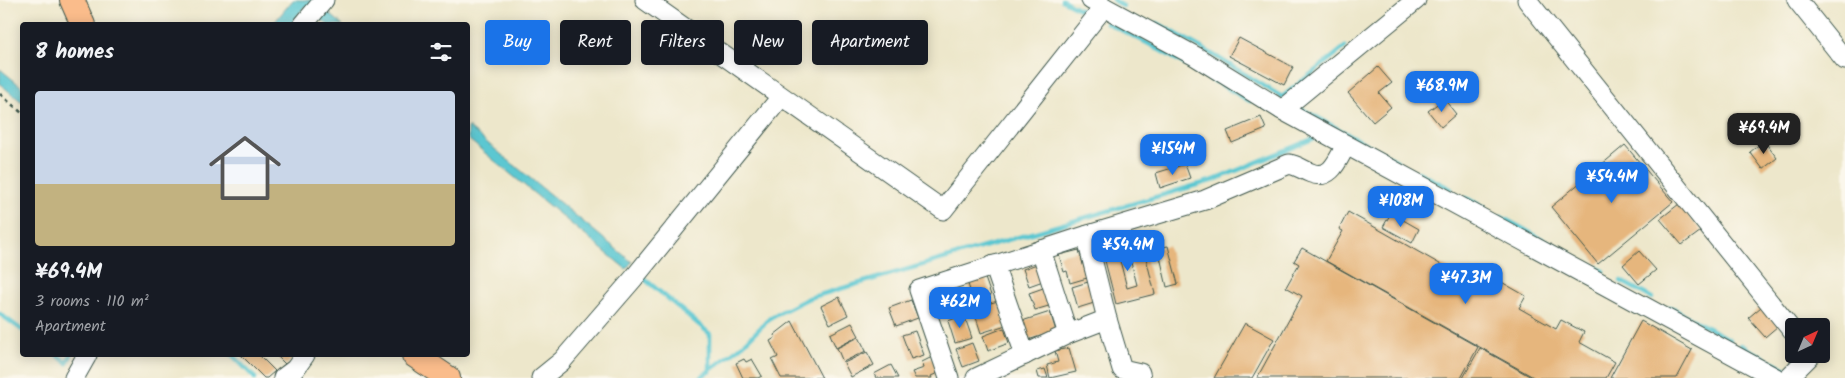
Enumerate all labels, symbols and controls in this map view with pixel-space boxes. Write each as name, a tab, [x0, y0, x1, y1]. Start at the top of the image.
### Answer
chip: Buy	[485, 20, 550, 65]
chip: Rent	[560, 20, 631, 65]
chip: Filters	[641, 20, 724, 65]
chip: New	[734, 20, 802, 65]
chip: Apartment	[812, 20, 928, 65]
text: 8 homes	[35, 36, 114, 69]
icon: filters	[427, 38, 455, 66]
pin: ¥68.9M	[1401, 70, 1483, 113]
text: ¥68.9M	[1416, 74, 1468, 99]
pin: ¥69.4M	[1723, 112, 1805, 155]
text: ¥69.4M	[1738, 116, 1790, 141]
icon: home	[200, 123, 290, 213]
pin: ¥154M	[1138, 134, 1208, 176]
text: ¥154M	[1151, 137, 1195, 162]
pin: ¥54.4M	[1571, 162, 1653, 204]
text: ¥54.4M	[1586, 165, 1638, 190]
pin: ¥108M	[1366, 186, 1436, 228]
text: ¥108M	[1379, 189, 1423, 214]
pin: ¥54.4M	[1087, 230, 1169, 272]
text: ¥54.4M	[1102, 233, 1154, 258]
text: ¥69.4M	[35, 256, 102, 289]
pin: ¥47.3M	[1425, 262, 1507, 305]
text: ¥47.3M	[1441, 266, 1491, 291]
pin: ¥62M	[930, 286, 990, 329]
text: 3 rooms · 110 m²	[35, 289, 149, 314]
text: ¥62M	[940, 290, 980, 315]
text: Apartment	[35, 314, 106, 339]
north arrow	[1785, 318, 1830, 362]
map controls	[1785, 318, 1830, 363]

